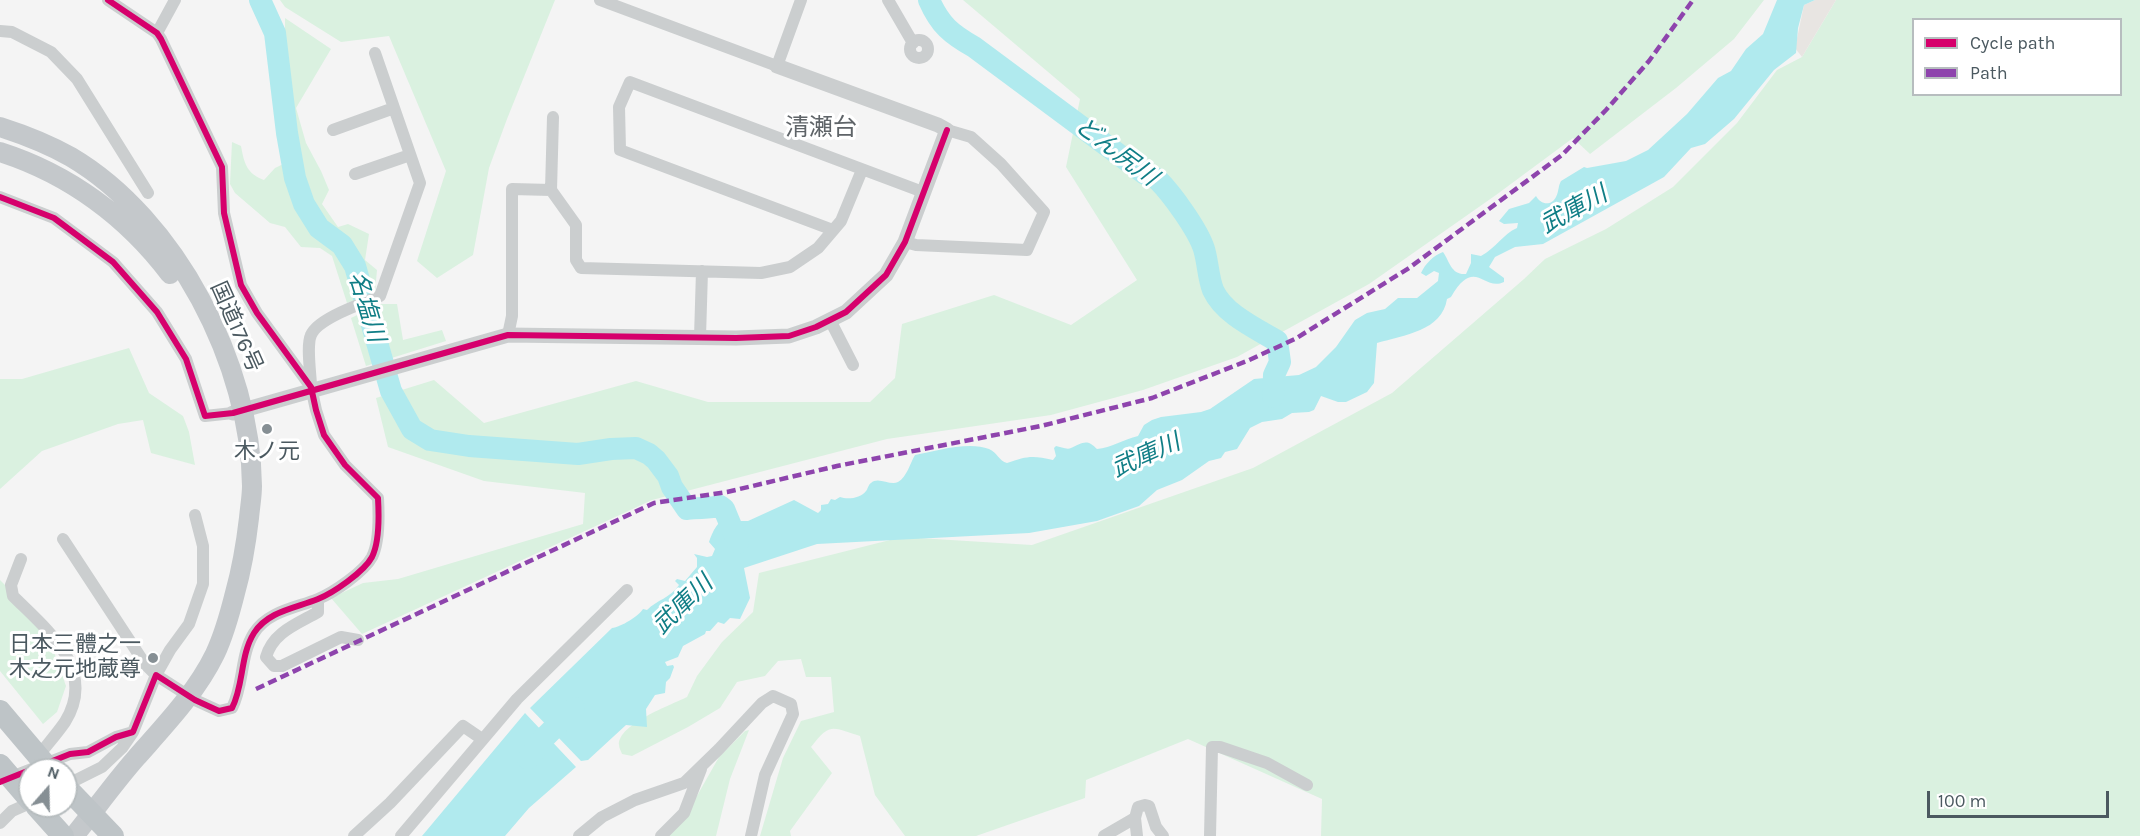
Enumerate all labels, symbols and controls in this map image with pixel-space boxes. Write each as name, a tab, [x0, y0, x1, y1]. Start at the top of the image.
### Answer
legend	[1912, 18, 2122, 96]
text: Cycle path	[1970, 32, 2055, 54]
text: Path	[1970, 62, 2008, 84]
water label: どん尻川	[1069, 112, 1163, 192]
district label: 清瀬台	[785, 114, 857, 142]
water label: 武庫川	[1536, 180, 1612, 240]
water label: 名塩川	[342, 268, 390, 346]
street label: 国道176号	[204, 278, 268, 376]
marker: 木ノ元	[260, 422, 274, 436]
water label: 武庫川	[1107, 428, 1185, 484]
place label: 木ノ元	[234, 439, 300, 465]
water label: 武庫川	[647, 570, 719, 640]
place label: 日本三體之一 木之元地蔵尊	[9, 632, 141, 684]
marker: 日本三體之一 木之元地蔵尊	[146, 651, 160, 665]
north arrow	[18, 758, 78, 818]
text: N	[45, 762, 62, 783]
scale bar	[1930, 779, 2112, 817]
text: 100 m	[1938, 790, 1986, 812]

